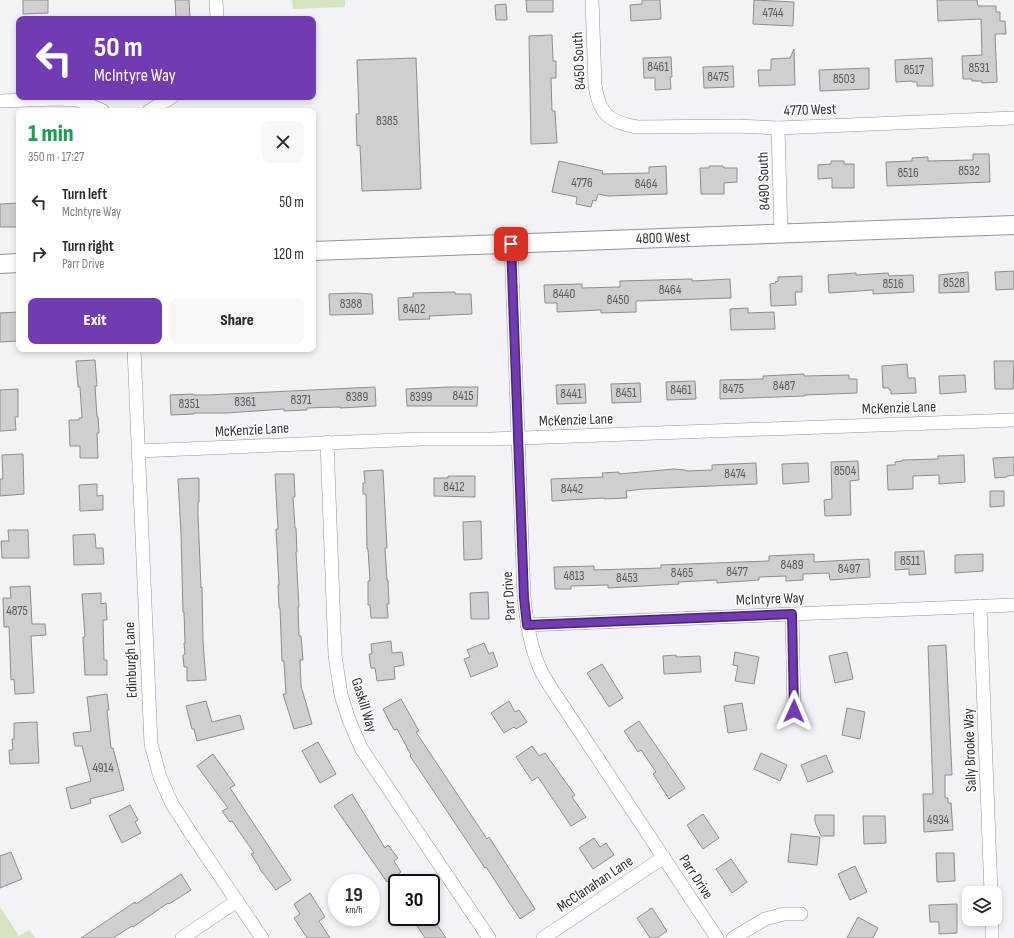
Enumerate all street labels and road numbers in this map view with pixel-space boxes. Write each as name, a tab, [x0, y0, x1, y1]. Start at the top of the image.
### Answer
street label: 8450 South	[568, 31, 590, 91]
street label: 4770 West	[783, 100, 837, 120]
street label: 8490 South	[753, 151, 775, 211]
street label: 4800 West	[636, 228, 691, 248]
street label: McKenzie Lane	[862, 397, 936, 419]
street label: McKenzie Lane	[539, 409, 613, 431]
street label: McKenzie Lane	[214, 419, 290, 441]
street label: Parr Drive	[498, 571, 520, 621]
street label: McIntyre Way	[736, 588, 805, 610]
street label: Edinburgh Lane	[120, 621, 142, 699]
street label: Gaskill Way	[347, 675, 381, 735]
street label: Sally Brooke Way	[959, 708, 981, 792]
street label: Parr Drive	[675, 851, 717, 903]
street label: McClanahan Lane	[553, 852, 637, 916]

